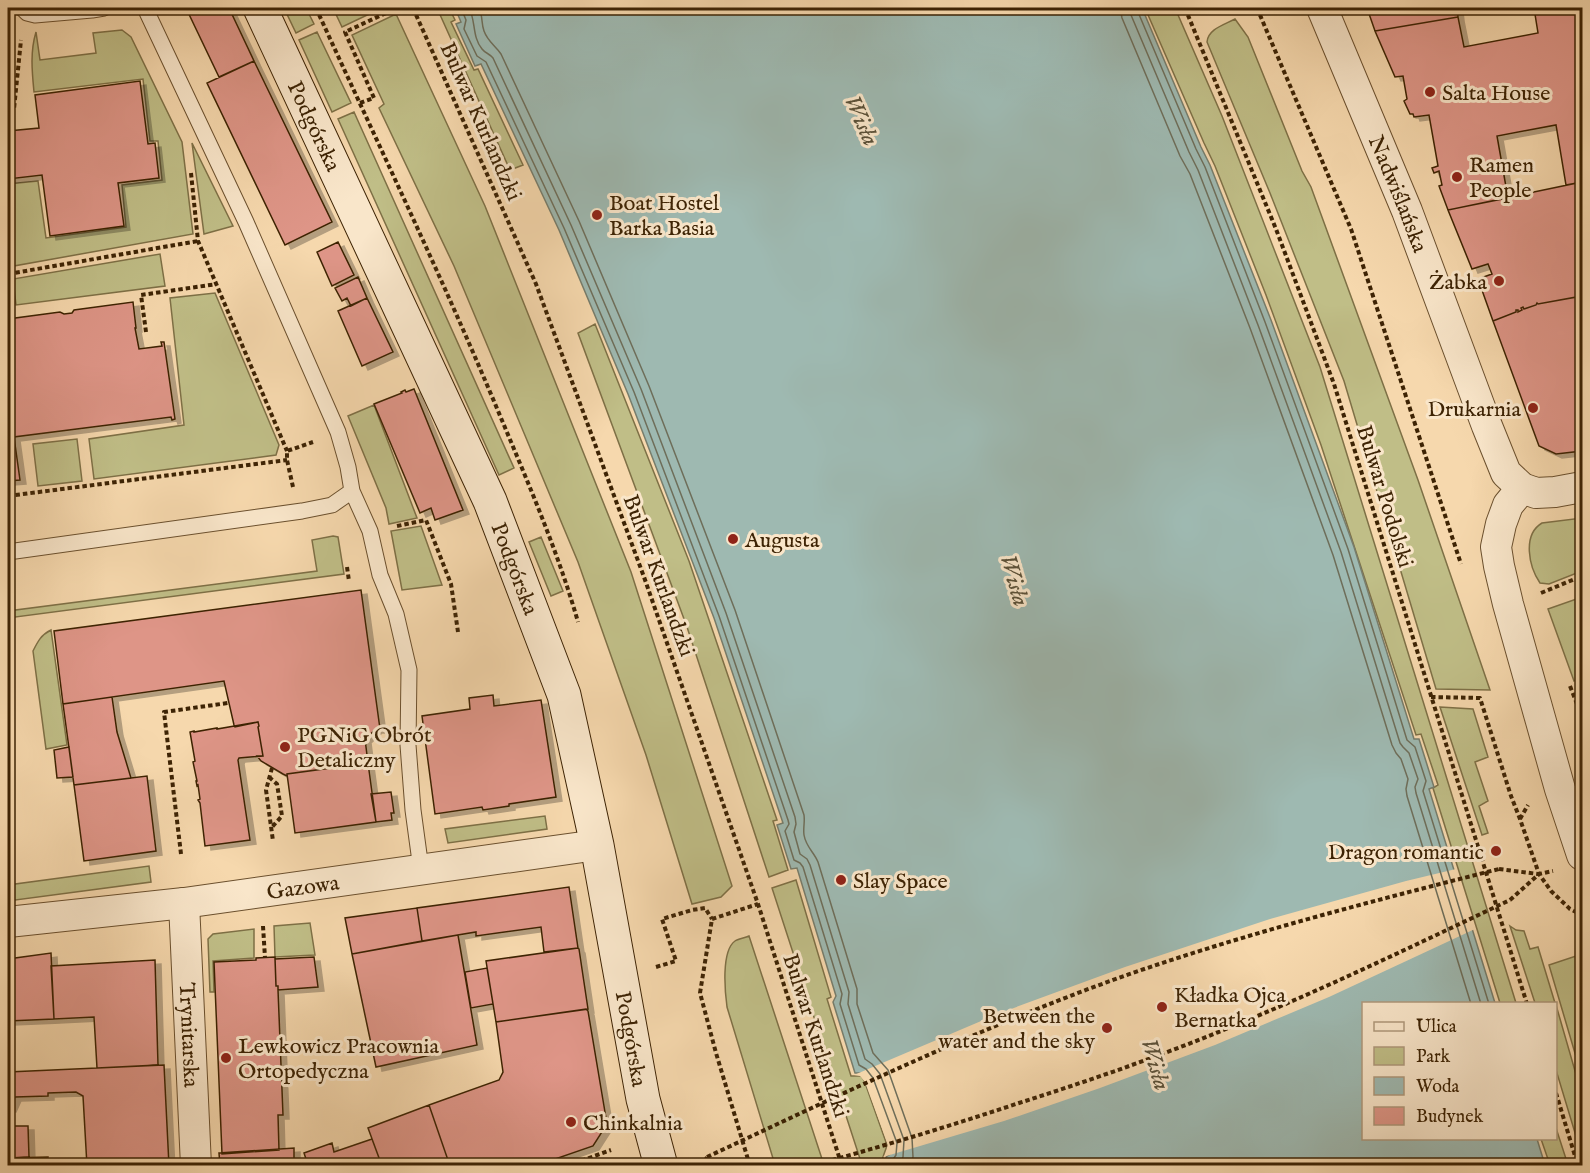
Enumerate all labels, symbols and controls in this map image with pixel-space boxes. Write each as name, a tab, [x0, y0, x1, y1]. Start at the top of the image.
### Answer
street label: Bulwar Kurlandzki	[433, 38, 528, 205]
street label: Podgórska	[280, 77, 346, 177]
place label: Salta House	[1442, 80, 1550, 108]
marker: Salta House	[1423, 85, 1437, 99]
water label: Wisła	[836, 90, 886, 151]
street label: Nadwiślańska	[1361, 132, 1433, 257]
place label: Ramen People	[1469, 152, 1534, 205]
marker: Ramen People	[1450, 170, 1464, 184]
place label: Boat Hostel Barka Basia	[609, 190, 719, 243]
marker: Boat Hostel Barka Basia	[590, 208, 604, 222]
place label: Żabka	[1429, 269, 1487, 297]
marker: Żabka	[1492, 274, 1506, 288]
place label: Drukarnia	[1427, 396, 1521, 424]
marker: Drukarnia	[1526, 401, 1540, 415]
street label: Bulwar Podolski	[1349, 422, 1419, 571]
street label: Bulwar Kurlandzki	[616, 491, 700, 661]
street label: Podgórska	[483, 519, 544, 620]
place label: Augusta	[744, 527, 820, 555]
marker: Augusta	[726, 532, 740, 546]
water label: Wisła	[991, 551, 1036, 610]
place label: PGNiG Obrót Detaliczny	[297, 722, 432, 775]
marker: PGNiG Obrót Detaliczny	[278, 740, 292, 754]
place label: Dragon romantic	[1328, 839, 1484, 867]
marker: Dragon romantic	[1489, 844, 1503, 858]
place label: Slay Space	[853, 868, 947, 896]
street label: Gazowa	[265, 869, 342, 907]
marker: Slay Space	[834, 873, 848, 887]
street label: Bulwar Kurlandzki	[775, 950, 855, 1121]
street label: Trynitarska	[172, 982, 204, 1089]
place label: Kładka Ojca Bernatka	[1174, 982, 1286, 1035]
street label: Podgórska	[608, 989, 653, 1090]
marker: Kładka Ojca Bernatka	[1155, 1000, 1169, 1014]
legend	[1362, 1002, 1557, 1140]
place label: Between the water and the sky	[938, 1003, 1095, 1056]
text: Ulica	[1416, 1016, 1457, 1039]
marker: Between the water and the sky	[1100, 1021, 1114, 1035]
place label: Lewkowicz Pracownia Ortopedyczna	[238, 1033, 439, 1086]
water label: Wisła	[1132, 1035, 1177, 1094]
text: Park	[1416, 1046, 1451, 1069]
marker: Lewkowicz Pracownia Ortopedyczna	[219, 1051, 233, 1065]
text: Woda	[1416, 1076, 1460, 1099]
text: Budynek	[1416, 1106, 1483, 1129]
place label: Chinkalnia	[583, 1110, 683, 1138]
marker: Chinkalnia	[564, 1115, 578, 1129]

